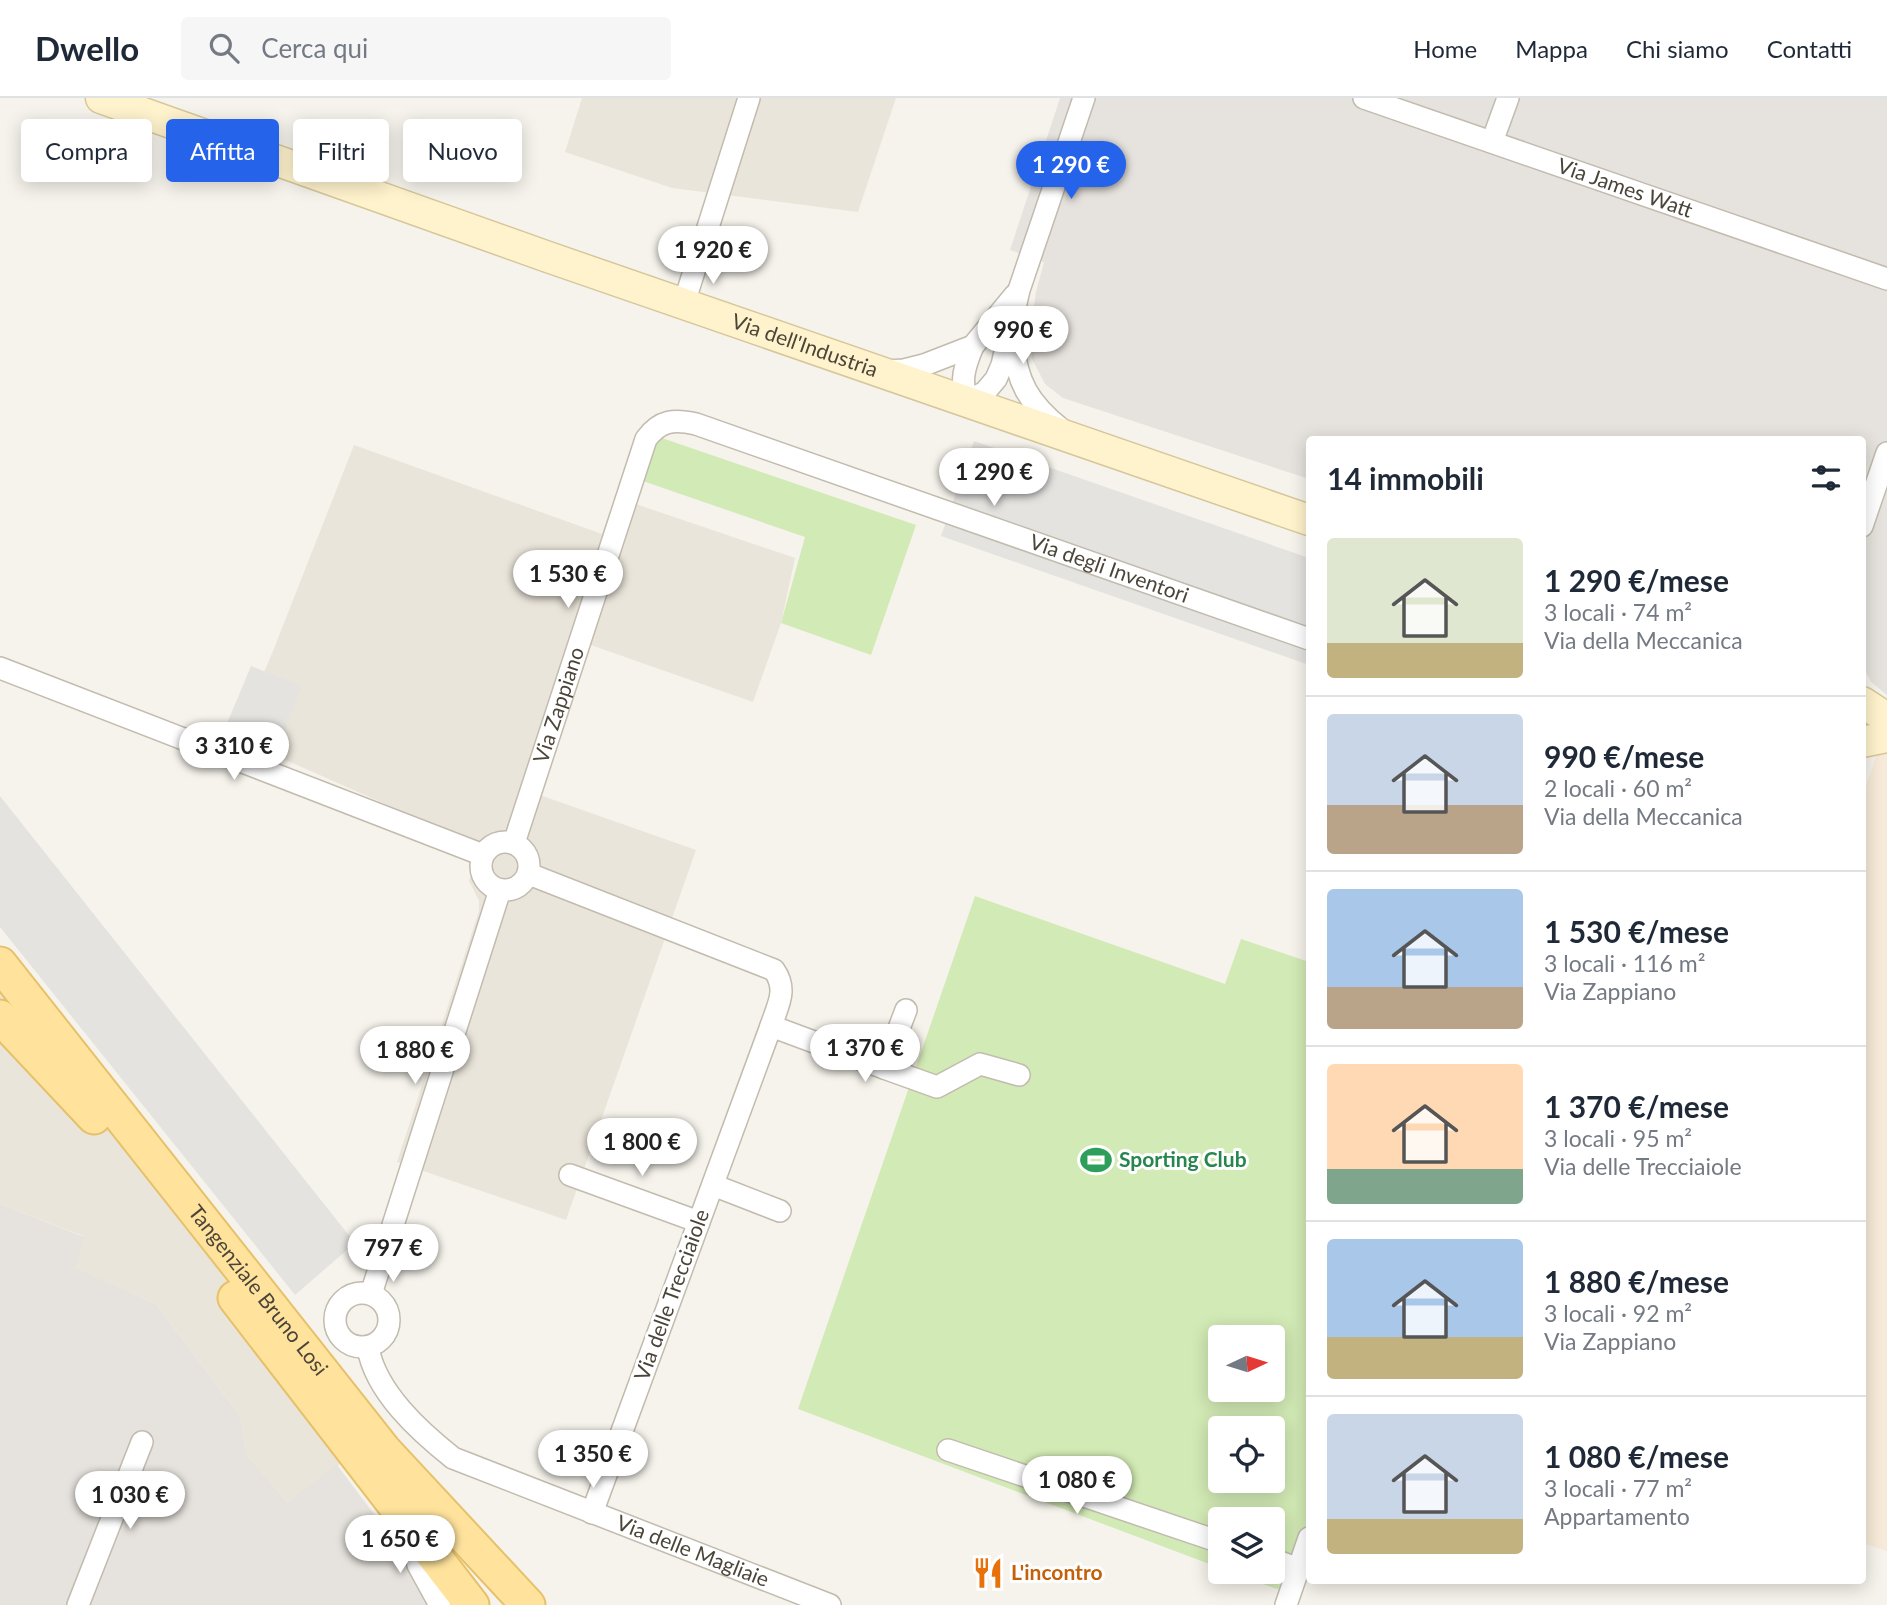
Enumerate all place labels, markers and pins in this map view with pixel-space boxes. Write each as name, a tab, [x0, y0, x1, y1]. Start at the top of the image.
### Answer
pin: 1 290 €	[1006, 141, 1136, 201]
pin: 1 920 €	[648, 226, 778, 286]
pin: 990 €	[974, 306, 1072, 366]
pin: 1 290 €	[929, 448, 1059, 508]
pin: 1 530 €	[503, 550, 633, 610]
pin: 3 310 €	[169, 722, 299, 782]
pin: 1 370 €	[800, 1024, 930, 1084]
pin: 1 880 €	[350, 1026, 480, 1086]
pin: 1 800 €	[577, 1118, 707, 1178]
sports icon: Sporting Club	[1079, 1143, 1113, 1177]
place label: Sporting Club	[1119, 1146, 1247, 1171]
pin: 797 €	[344, 1224, 442, 1284]
pin: 1 350 €	[528, 1430, 658, 1490]
pin: 1 080 €	[1012, 1456, 1142, 1516]
pin: 1 030 €	[65, 1472, 195, 1531]
pin: 1 650 €	[335, 1516, 465, 1575]
restaurant icon: L'incontro	[971, 1556, 1005, 1590]
place label: L'incontro	[1011, 1559, 1103, 1584]

